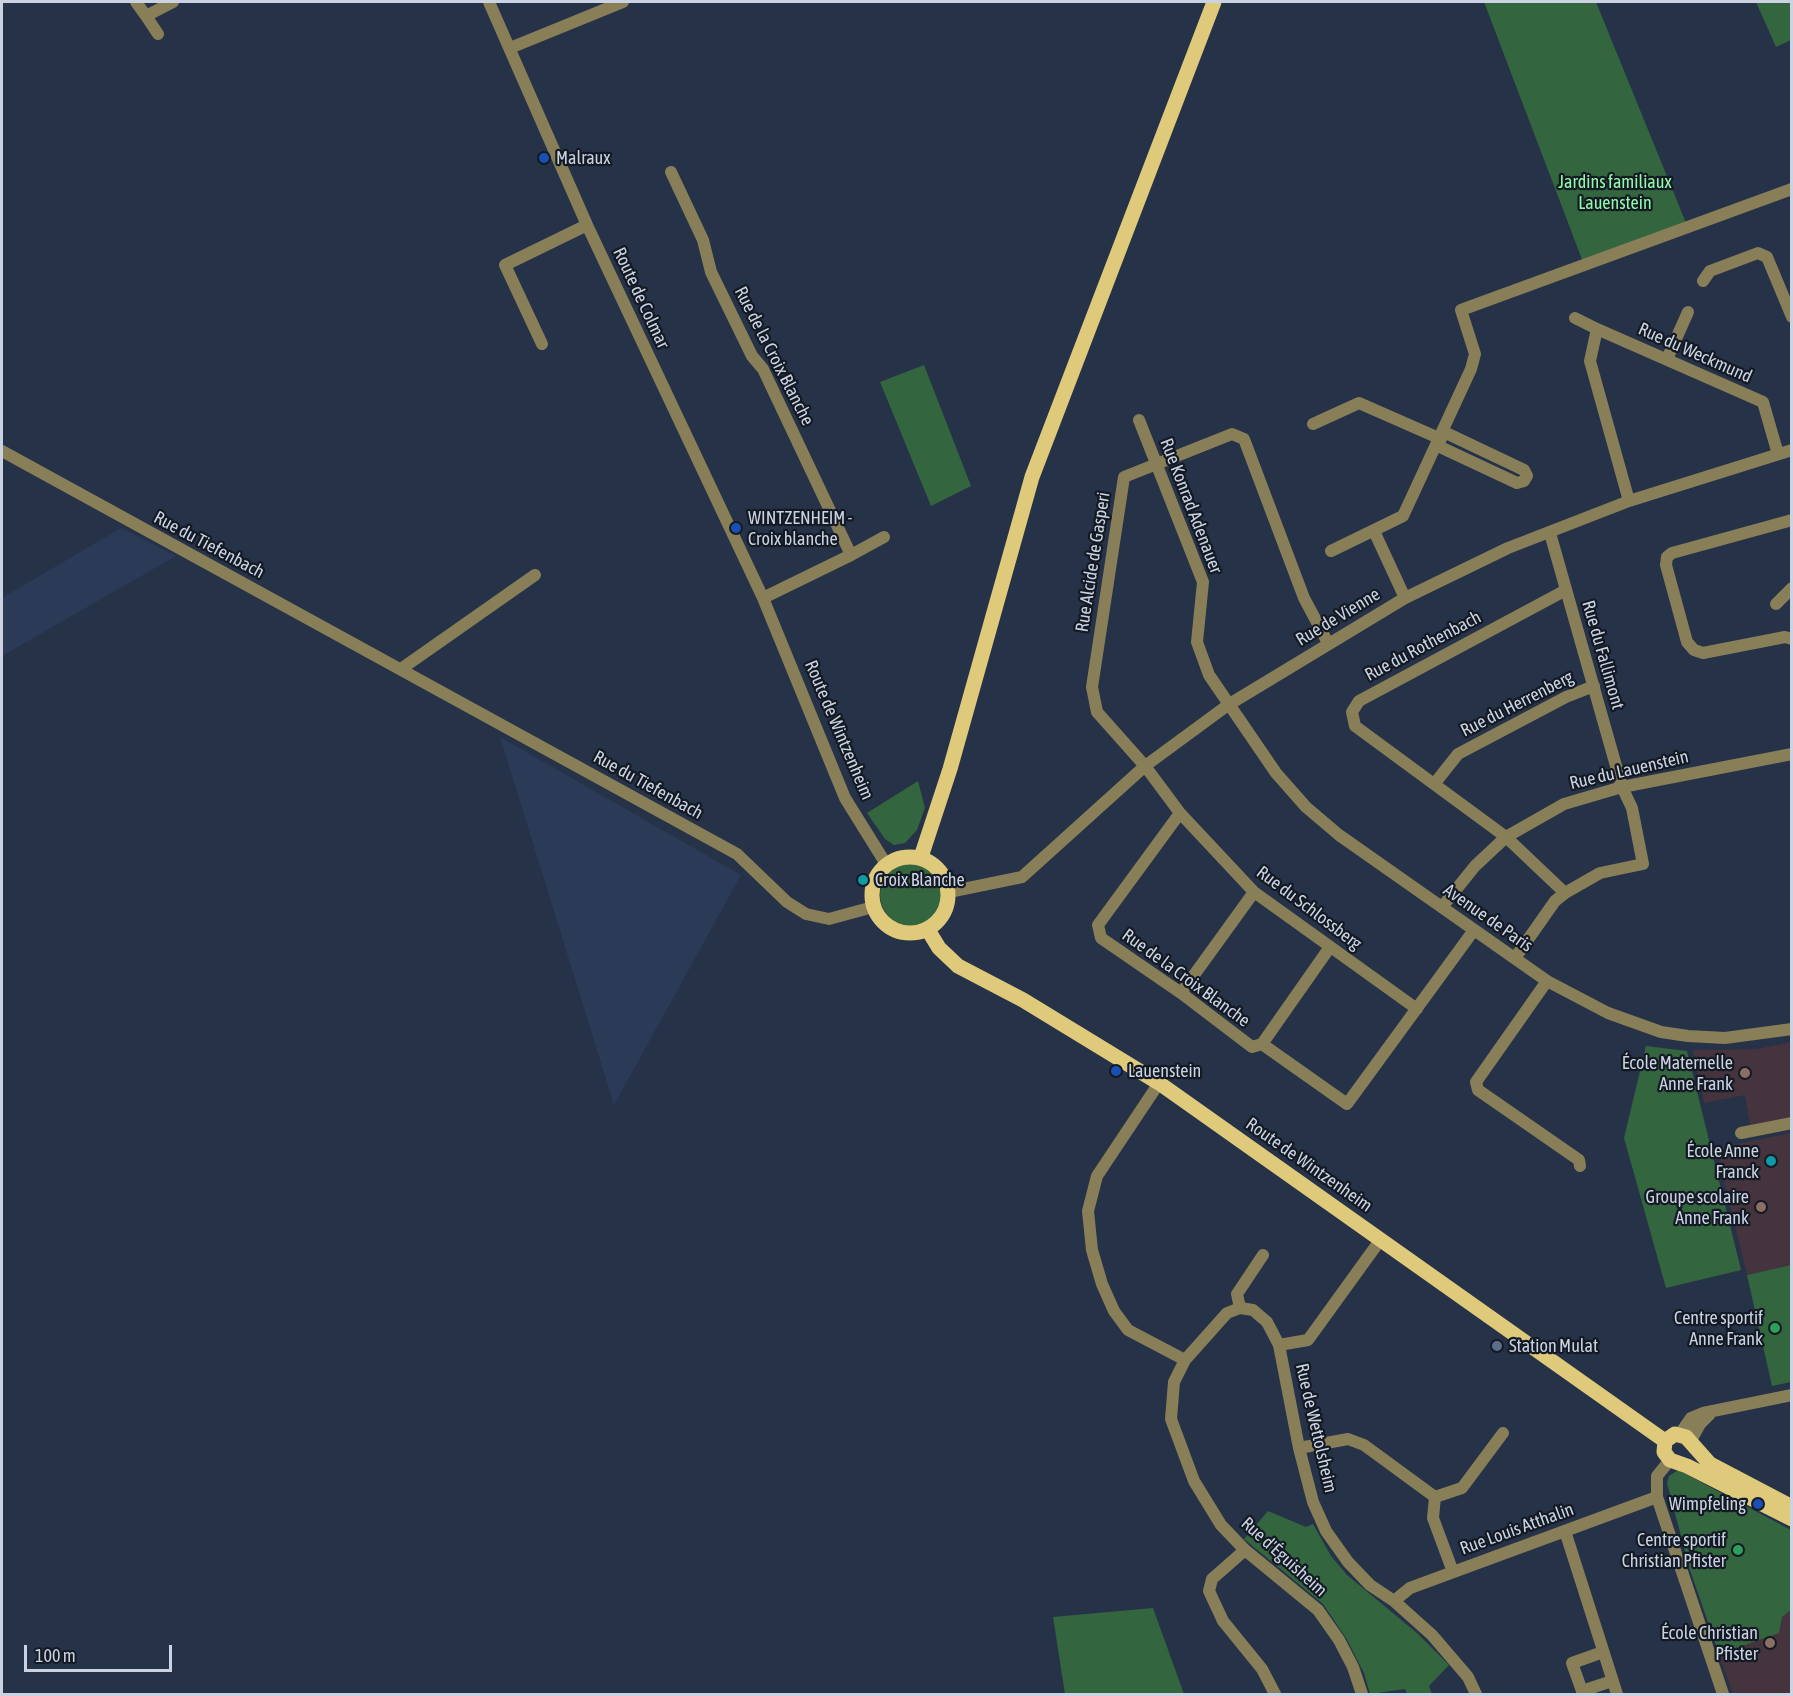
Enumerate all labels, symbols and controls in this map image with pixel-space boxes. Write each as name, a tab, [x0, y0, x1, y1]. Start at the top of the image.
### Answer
place label: Malraux	[556, 147, 610, 169]
marker: Malraux	[537, 151, 551, 165]
park label: Jardins familiaux Lauenstein	[1558, 171, 1672, 213]
street label: Route de Colmar	[608, 244, 674, 352]
street label: Rue de la Croix Blanche	[730, 283, 818, 429]
street label: Rue du Weckmund	[1635, 318, 1755, 388]
street label: Rue Konrad Adenauer	[1155, 435, 1227, 577]
street label: Rue Alcide de Gasperi	[1071, 491, 1115, 633]
street label: Rue du Tiefenbach	[150, 507, 268, 583]
place label: WINTZENHEIM - Croix blanche	[748, 507, 852, 550]
marker: WINTZENHEIM - Croix blanche	[729, 521, 743, 535]
street label: Rue de Vienne	[1292, 583, 1384, 651]
street label: Rue du Fallimont	[1577, 598, 1629, 712]
street label: Rue du Rothenbach	[1361, 606, 1485, 686]
street label: Route de Wintzenheim	[800, 657, 878, 803]
street label: Rue du Herrenberg	[1457, 666, 1577, 742]
street label: Rue du Tiefenbach	[589, 746, 707, 824]
street label: Rue du Lauenstein	[1567, 746, 1691, 794]
street label: Rue du Schlossberg	[1252, 861, 1366, 955]
place label: Croix Blanche	[875, 869, 965, 891]
marker: Croix Blanche	[856, 873, 870, 887]
street label: Avenue de Paris	[1439, 879, 1537, 957]
street label: Rue de la Croix Blanche	[1118, 924, 1254, 1032]
place label: École Maternelle Anne Frank	[1622, 1052, 1733, 1094]
place label: Lauenstein	[1128, 1060, 1201, 1082]
marker: Lauenstein	[1109, 1064, 1123, 1078]
marker: École Maternelle Anne Frank	[1738, 1066, 1752, 1080]
street label: Route de Wintzenheim	[1242, 1113, 1376, 1217]
place label: École Anne Franck	[1687, 1140, 1759, 1182]
marker: École Anne Franck	[1764, 1154, 1778, 1168]
place label: Groupe scolaire Anne Frank	[1646, 1186, 1749, 1228]
marker: Groupe scolaire Anne Frank	[1754, 1200, 1768, 1214]
place label: Centre sportif Anne Frank	[1674, 1307, 1763, 1350]
marker: Centre sportif Anne Frank	[1768, 1321, 1782, 1335]
place label: Station Mulat	[1509, 1335, 1598, 1357]
marker: Station Mulat	[1490, 1339, 1504, 1353]
street label: Rue de Wettolsheim	[1291, 1361, 1341, 1495]
place label: Wimpfeling	[1669, 1493, 1746, 1515]
marker: Wimpfeling	[1751, 1497, 1765, 1511]
street label: Rue Louis Atthalin	[1457, 1498, 1577, 1560]
street label: Rue d'Éguisheim	[1236, 1513, 1332, 1601]
place label: Centre sportif Christian Pfister	[1622, 1529, 1726, 1572]
marker: Centre sportif Christian Pfister	[1731, 1543, 1745, 1557]
place label: École Christian Pfister	[1661, 1622, 1758, 1664]
scale bar	[27, 1633, 176, 1671]
marker: École Christian Pfister	[1763, 1636, 1777, 1650]
text: 100 m	[35, 1645, 76, 1666]

